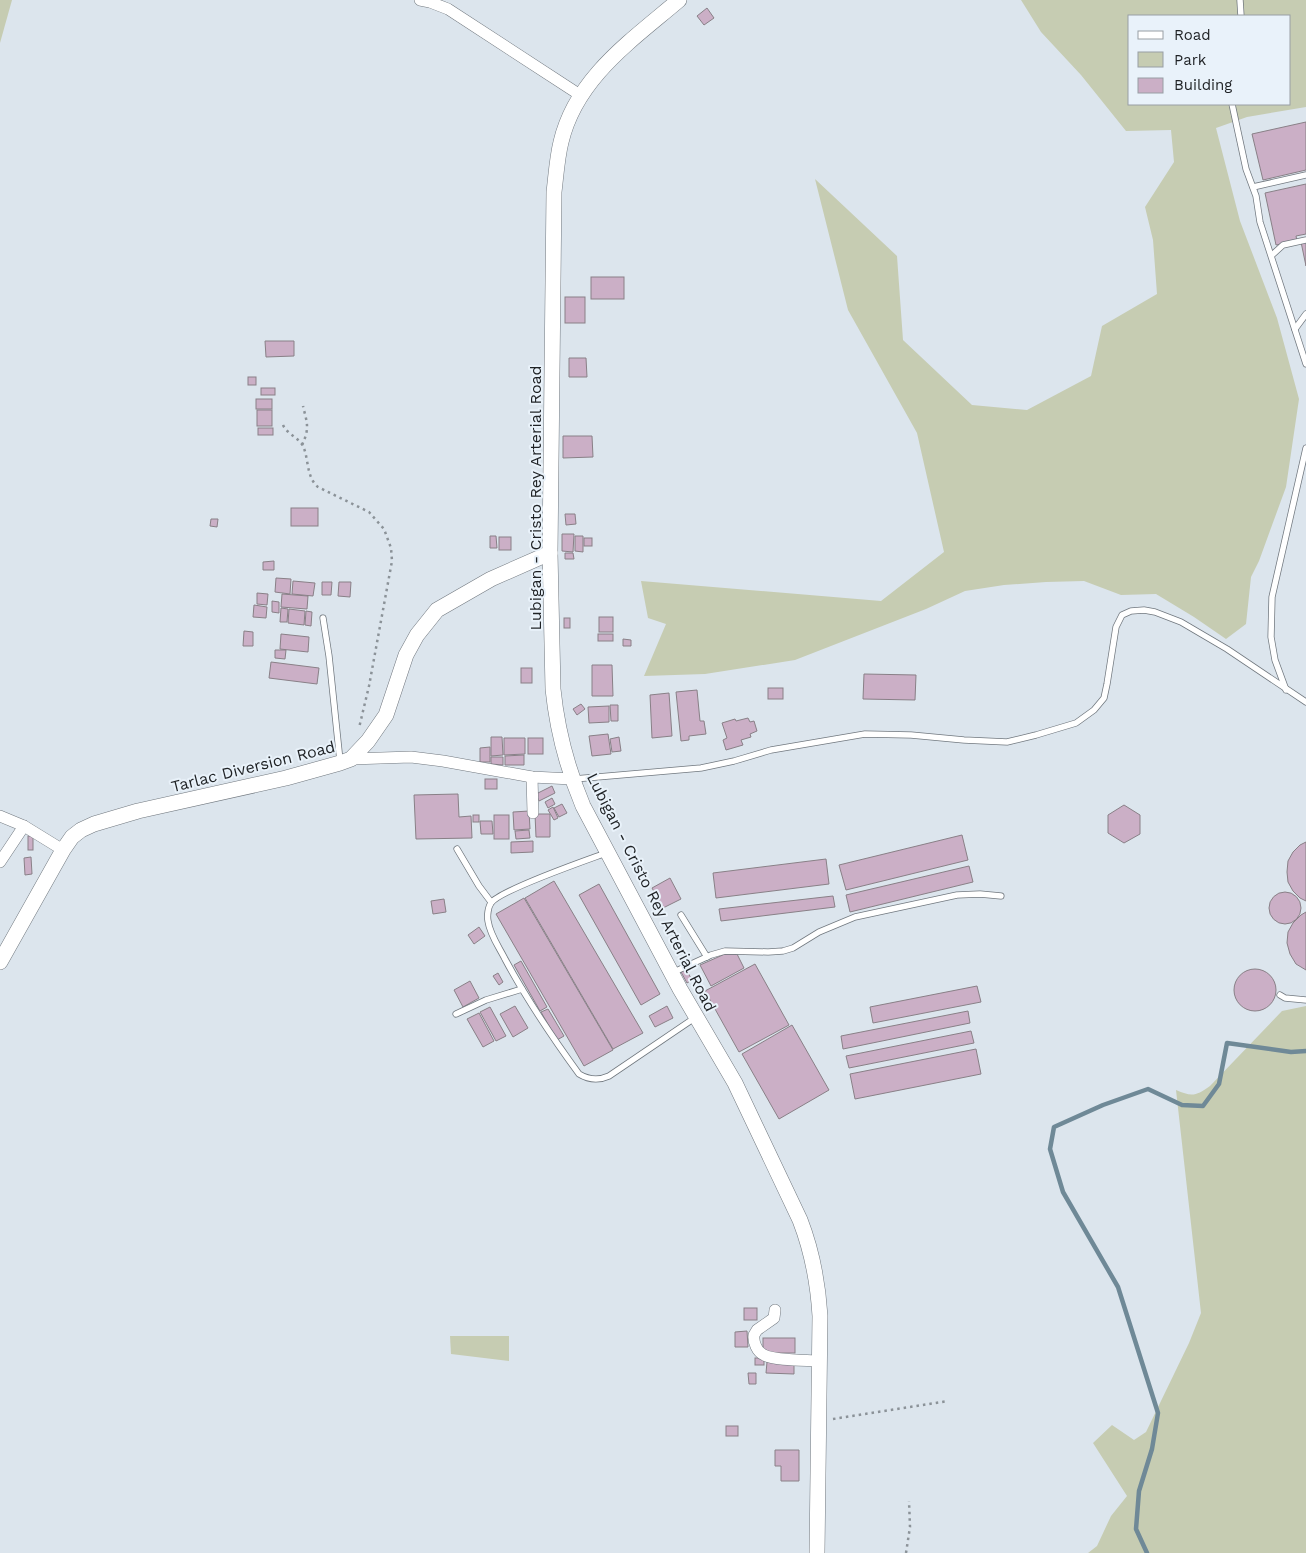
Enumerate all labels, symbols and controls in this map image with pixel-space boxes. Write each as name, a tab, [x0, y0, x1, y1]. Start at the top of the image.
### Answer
legend	[1128, 15, 1291, 105]
text: Road	[1174, 26, 1211, 44]
text: Park	[1174, 51, 1207, 69]
text: Building	[1174, 76, 1232, 94]
street label: Lubigan - Cristo Rey Arterial Road	[526, 365, 545, 631]
street label: Tarlac Diversion Road	[169, 737, 337, 796]
street label: Lubigan - Cristo Rey Arterial Road	[583, 770, 720, 1015]

